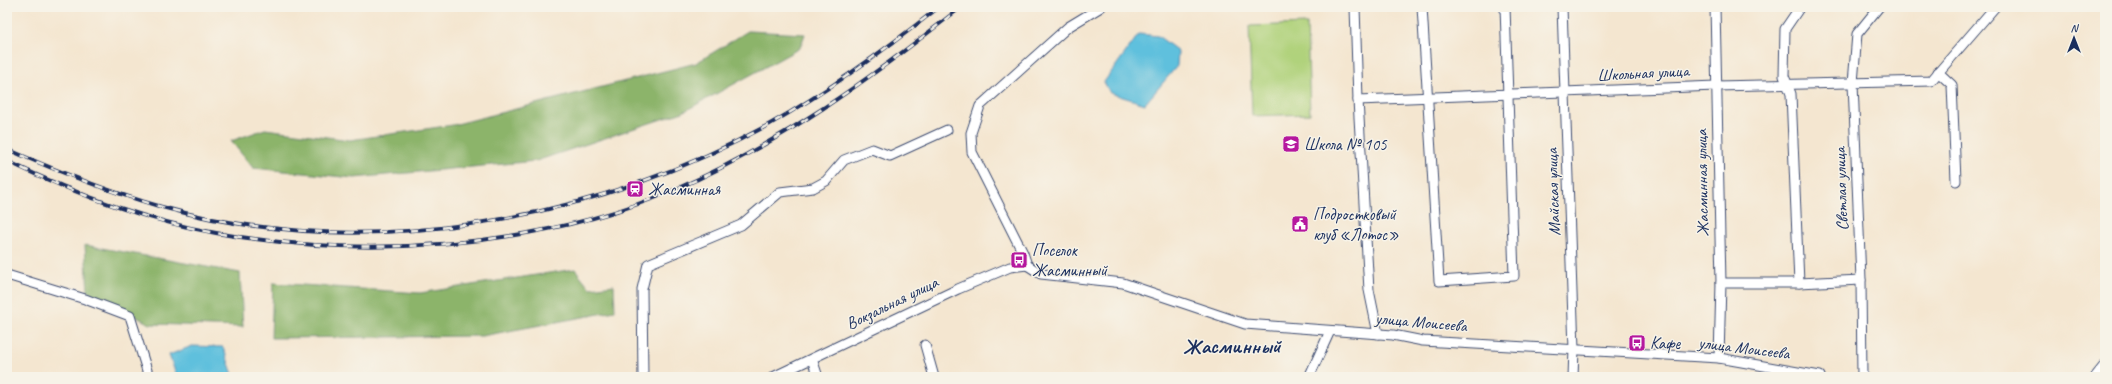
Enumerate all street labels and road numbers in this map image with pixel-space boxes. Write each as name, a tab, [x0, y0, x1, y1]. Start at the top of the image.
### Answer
street label: Школьная улица	[1597, 60, 1691, 86]
street label: Жасминная улица	[1691, 128, 1713, 237]
street label: Светлая улица	[1829, 145, 1853, 231]
street label: Майская улица	[1541, 147, 1565, 236]
street label: Вокзальная улица	[843, 271, 943, 335]
street label: улица Моисеева	[1373, 307, 1469, 337]
street label: улица Моисеева	[1696, 332, 1792, 364]

